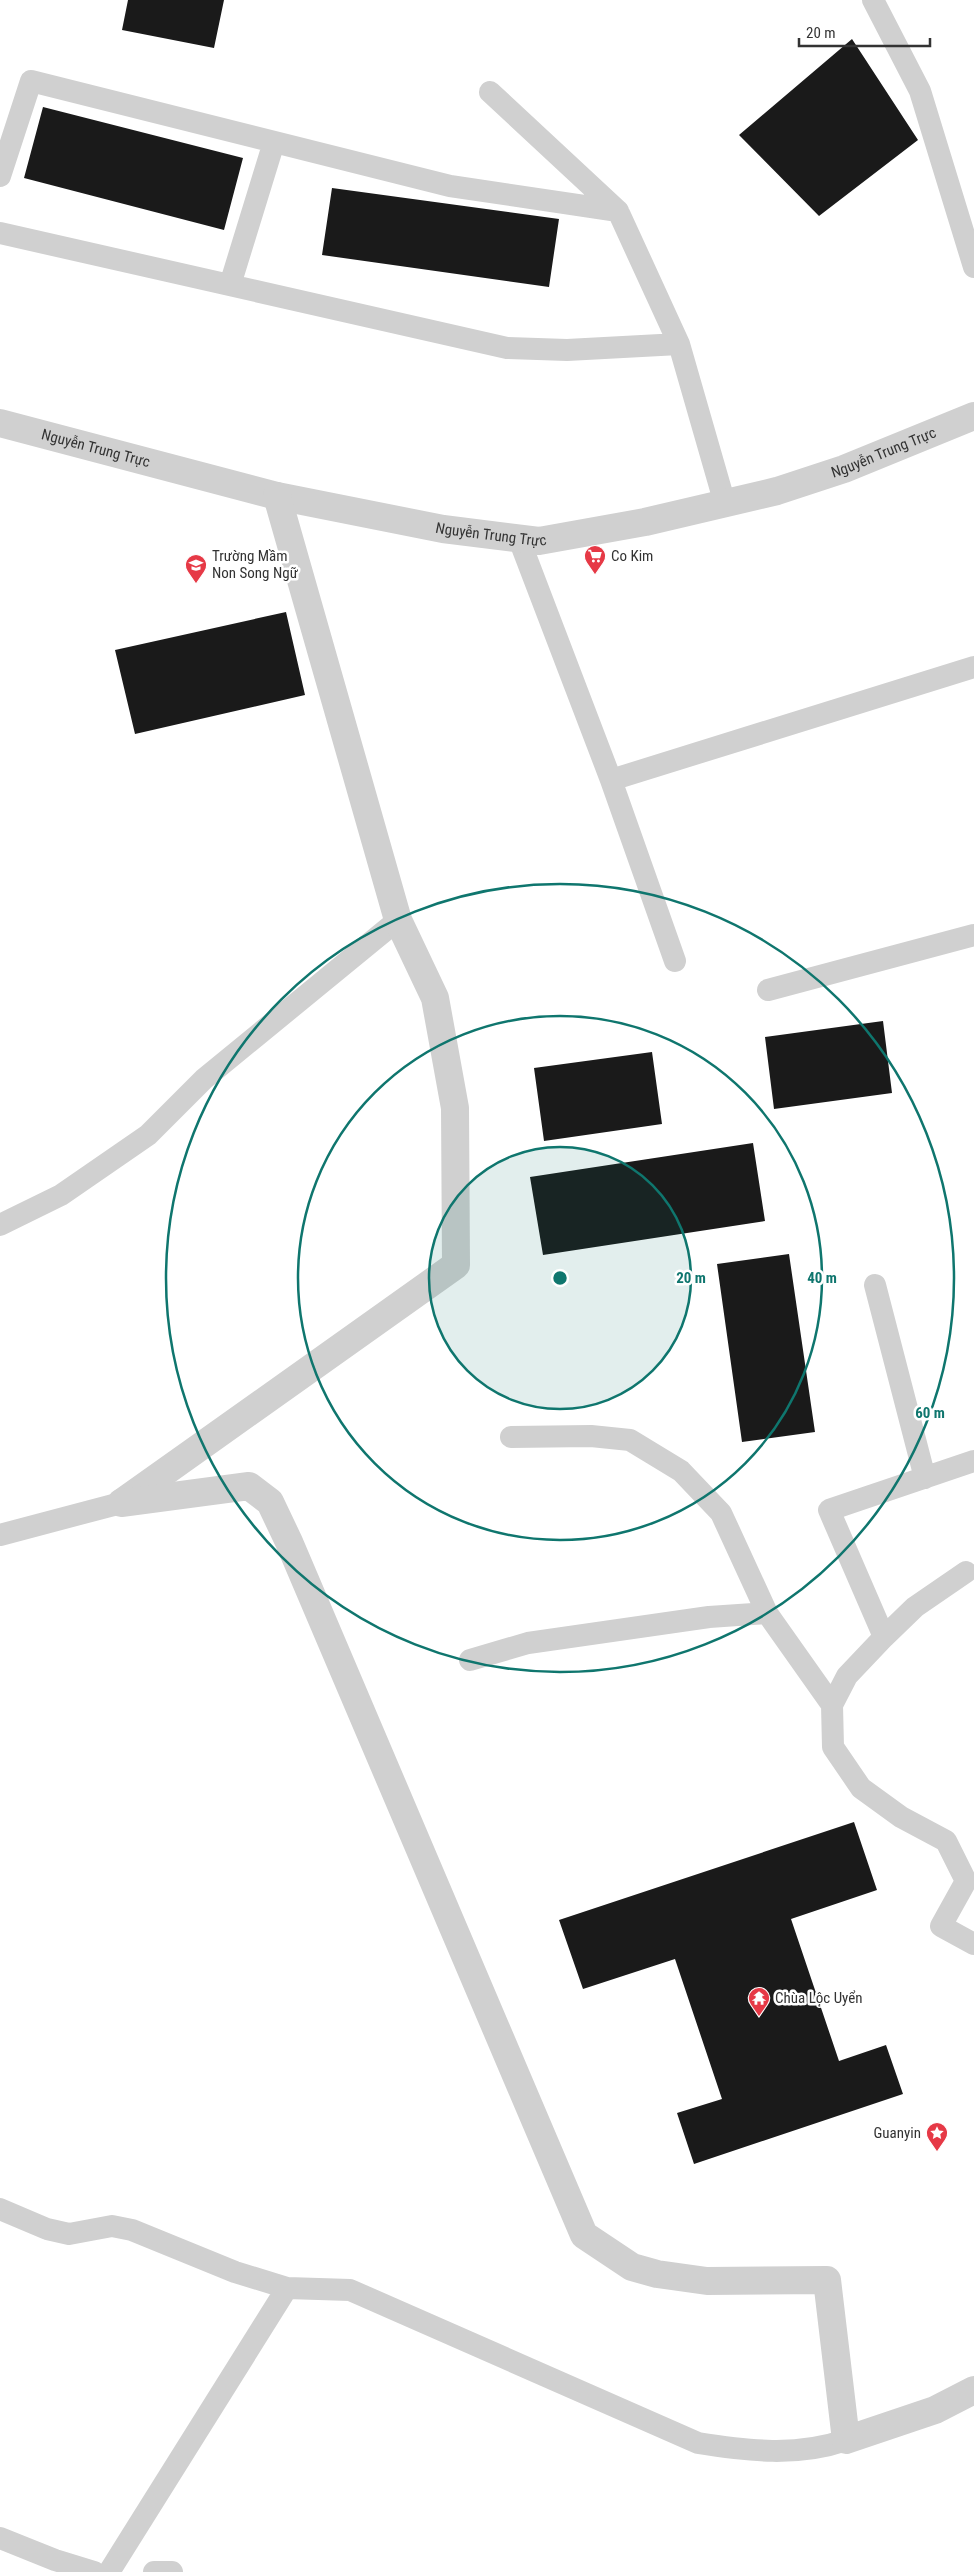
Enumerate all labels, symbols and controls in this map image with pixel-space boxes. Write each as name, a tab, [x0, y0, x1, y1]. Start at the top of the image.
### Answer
scale bar	[799, 15, 930, 47]
text: 20 m	[806, 24, 836, 42]
street label: Nguyễn Trung Trực	[829, 423, 939, 482]
street label: Nguyễn Trung Trực	[40, 425, 152, 471]
street label: Nguyễn Trung Trực	[434, 519, 548, 550]
supermarket icon: Co Kim	[583, 544, 607, 575]
place label: Trường Mầm Non Song Ngữ	[212, 547, 299, 582]
place label: Co Kim	[611, 547, 653, 565]
school or university icon: Trường Mầm Non Song Ngữ	[184, 553, 208, 584]
centre of rings	[551, 1269, 569, 1287]
text: 20 m	[676, 1269, 706, 1287]
text: 40 m	[807, 1269, 837, 1287]
text: 60 m	[915, 1404, 945, 1422]
temple icon: Chùa Lộc Uyển	[747, 1986, 771, 2017]
place label: Chùa Lộc Uyển	[775, 1989, 863, 2007]
place icon: Guanyin	[925, 2121, 949, 2152]
place label: Guanyin	[873, 2124, 921, 2142]

